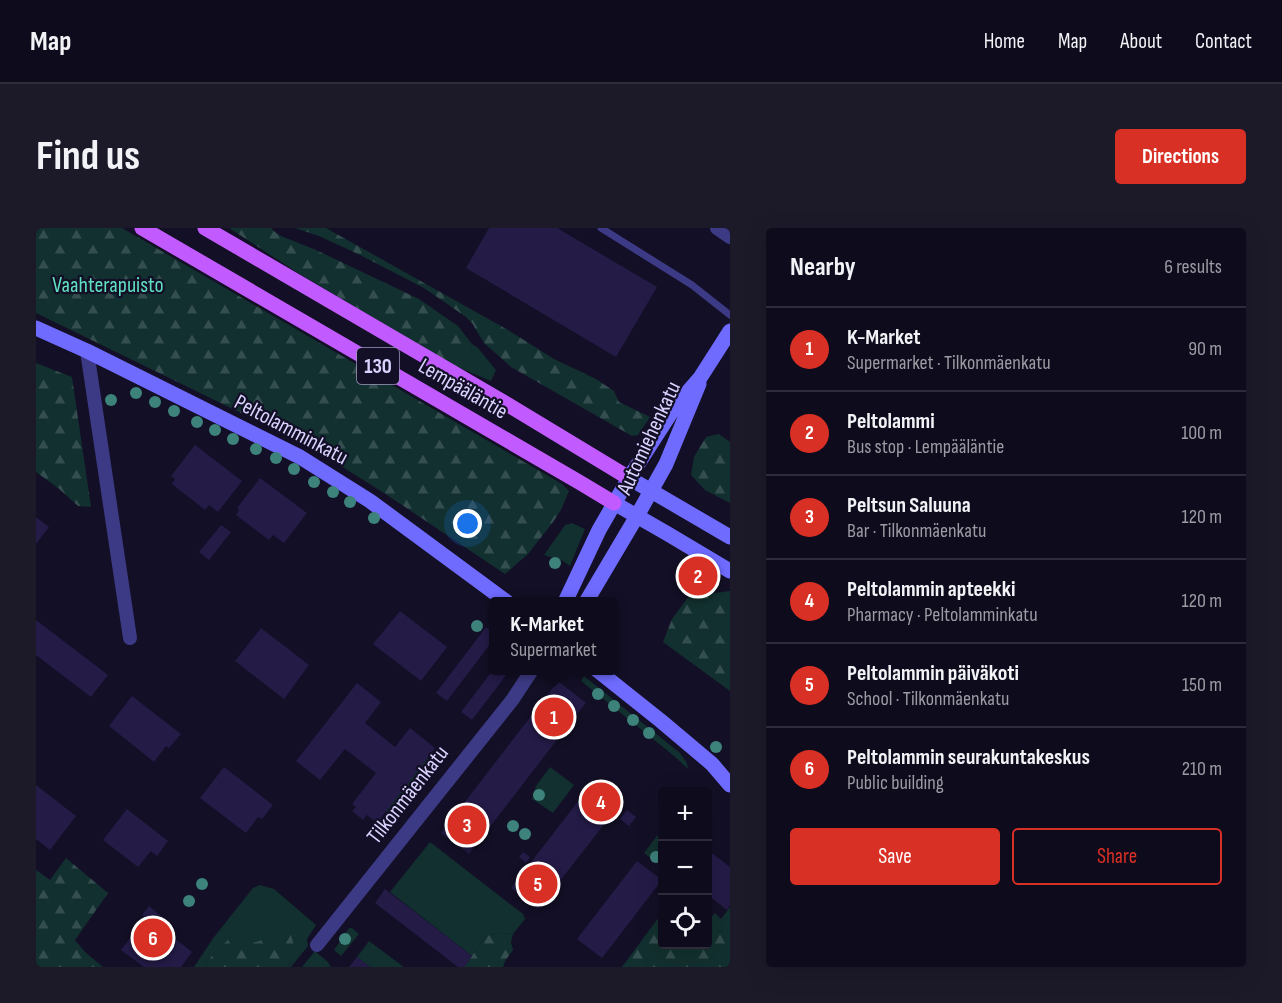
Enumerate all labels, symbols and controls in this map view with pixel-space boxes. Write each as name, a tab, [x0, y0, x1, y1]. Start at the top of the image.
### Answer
text: Map	[30, 25, 71, 58]
text: Home	[984, 29, 1025, 54]
text: Map	[1058, 29, 1087, 54]
text: About	[1120, 29, 1162, 54]
text: Contact	[1195, 29, 1252, 54]
button: Directions	[1115, 129, 1246, 184]
text: Find us	[36, 131, 140, 182]
text: Nearby	[790, 252, 856, 283]
text: 6 results	[1164, 255, 1222, 279]
park label: Vaahterapuisto	[52, 272, 164, 299]
text: K-Market	[847, 324, 921, 351]
text: 1	[806, 337, 813, 361]
text: 90 m	[1188, 337, 1222, 361]
road number: 130	[357, 348, 399, 384]
text: Supermarket · Tilkonmäenkatu	[847, 351, 1051, 375]
street label: Lempääläntie	[414, 353, 512, 425]
street label: Automiehenkatu	[611, 377, 687, 500]
street label: Peltolamminkatu	[229, 389, 353, 471]
text: Peltolammi	[847, 408, 935, 435]
text: 2	[805, 421, 814, 445]
text: 100 m	[1181, 421, 1222, 445]
text: Bus stop · Lempääläntie	[847, 435, 1004, 459]
text: Peltsun Saluuna	[847, 492, 971, 519]
text: 3	[805, 505, 814, 529]
text: 120 m	[1182, 505, 1222, 529]
your location	[453, 509, 482, 538]
text: Bar · Tilkonmäenkatu	[847, 519, 986, 543]
pin: 2	[678, 554, 718, 598]
text: Peltolammin apteekki	[847, 576, 1015, 603]
text: 4	[805, 589, 814, 613]
text: 120 m	[1182, 589, 1222, 613]
popup	[489, 597, 618, 675]
text: Pharmacy · Peltolamminkatu	[847, 603, 1038, 627]
text: K-Market	[510, 611, 584, 638]
text: Supermarket	[510, 638, 597, 662]
text: Peltolammin päiväkoti	[847, 660, 1019, 687]
text: 5	[805, 673, 814, 697]
text: 150 m	[1182, 673, 1222, 697]
text: School · Tilkonmäenkatu	[847, 687, 1009, 711]
pin: 1	[534, 694, 574, 740]
street label: Tilkonmäenkatu	[361, 740, 455, 850]
text: Peltolammin seurakuntakeskus	[847, 744, 1090, 771]
text: 6	[805, 757, 814, 781]
text: 210 m	[1182, 757, 1222, 781]
text: Public building	[847, 771, 944, 795]
pin: 4	[582, 780, 620, 824]
map controls	[658, 787, 712, 949]
button: +	[658, 787, 712, 841]
pin: 3	[448, 802, 486, 848]
button: Save	[790, 828, 1000, 885]
button: Share	[1012, 828, 1222, 885]
button: −	[658, 841, 712, 895]
pin: 5	[518, 862, 558, 906]
button: locate	[658, 895, 712, 949]
pin: 6	[134, 916, 172, 960]

